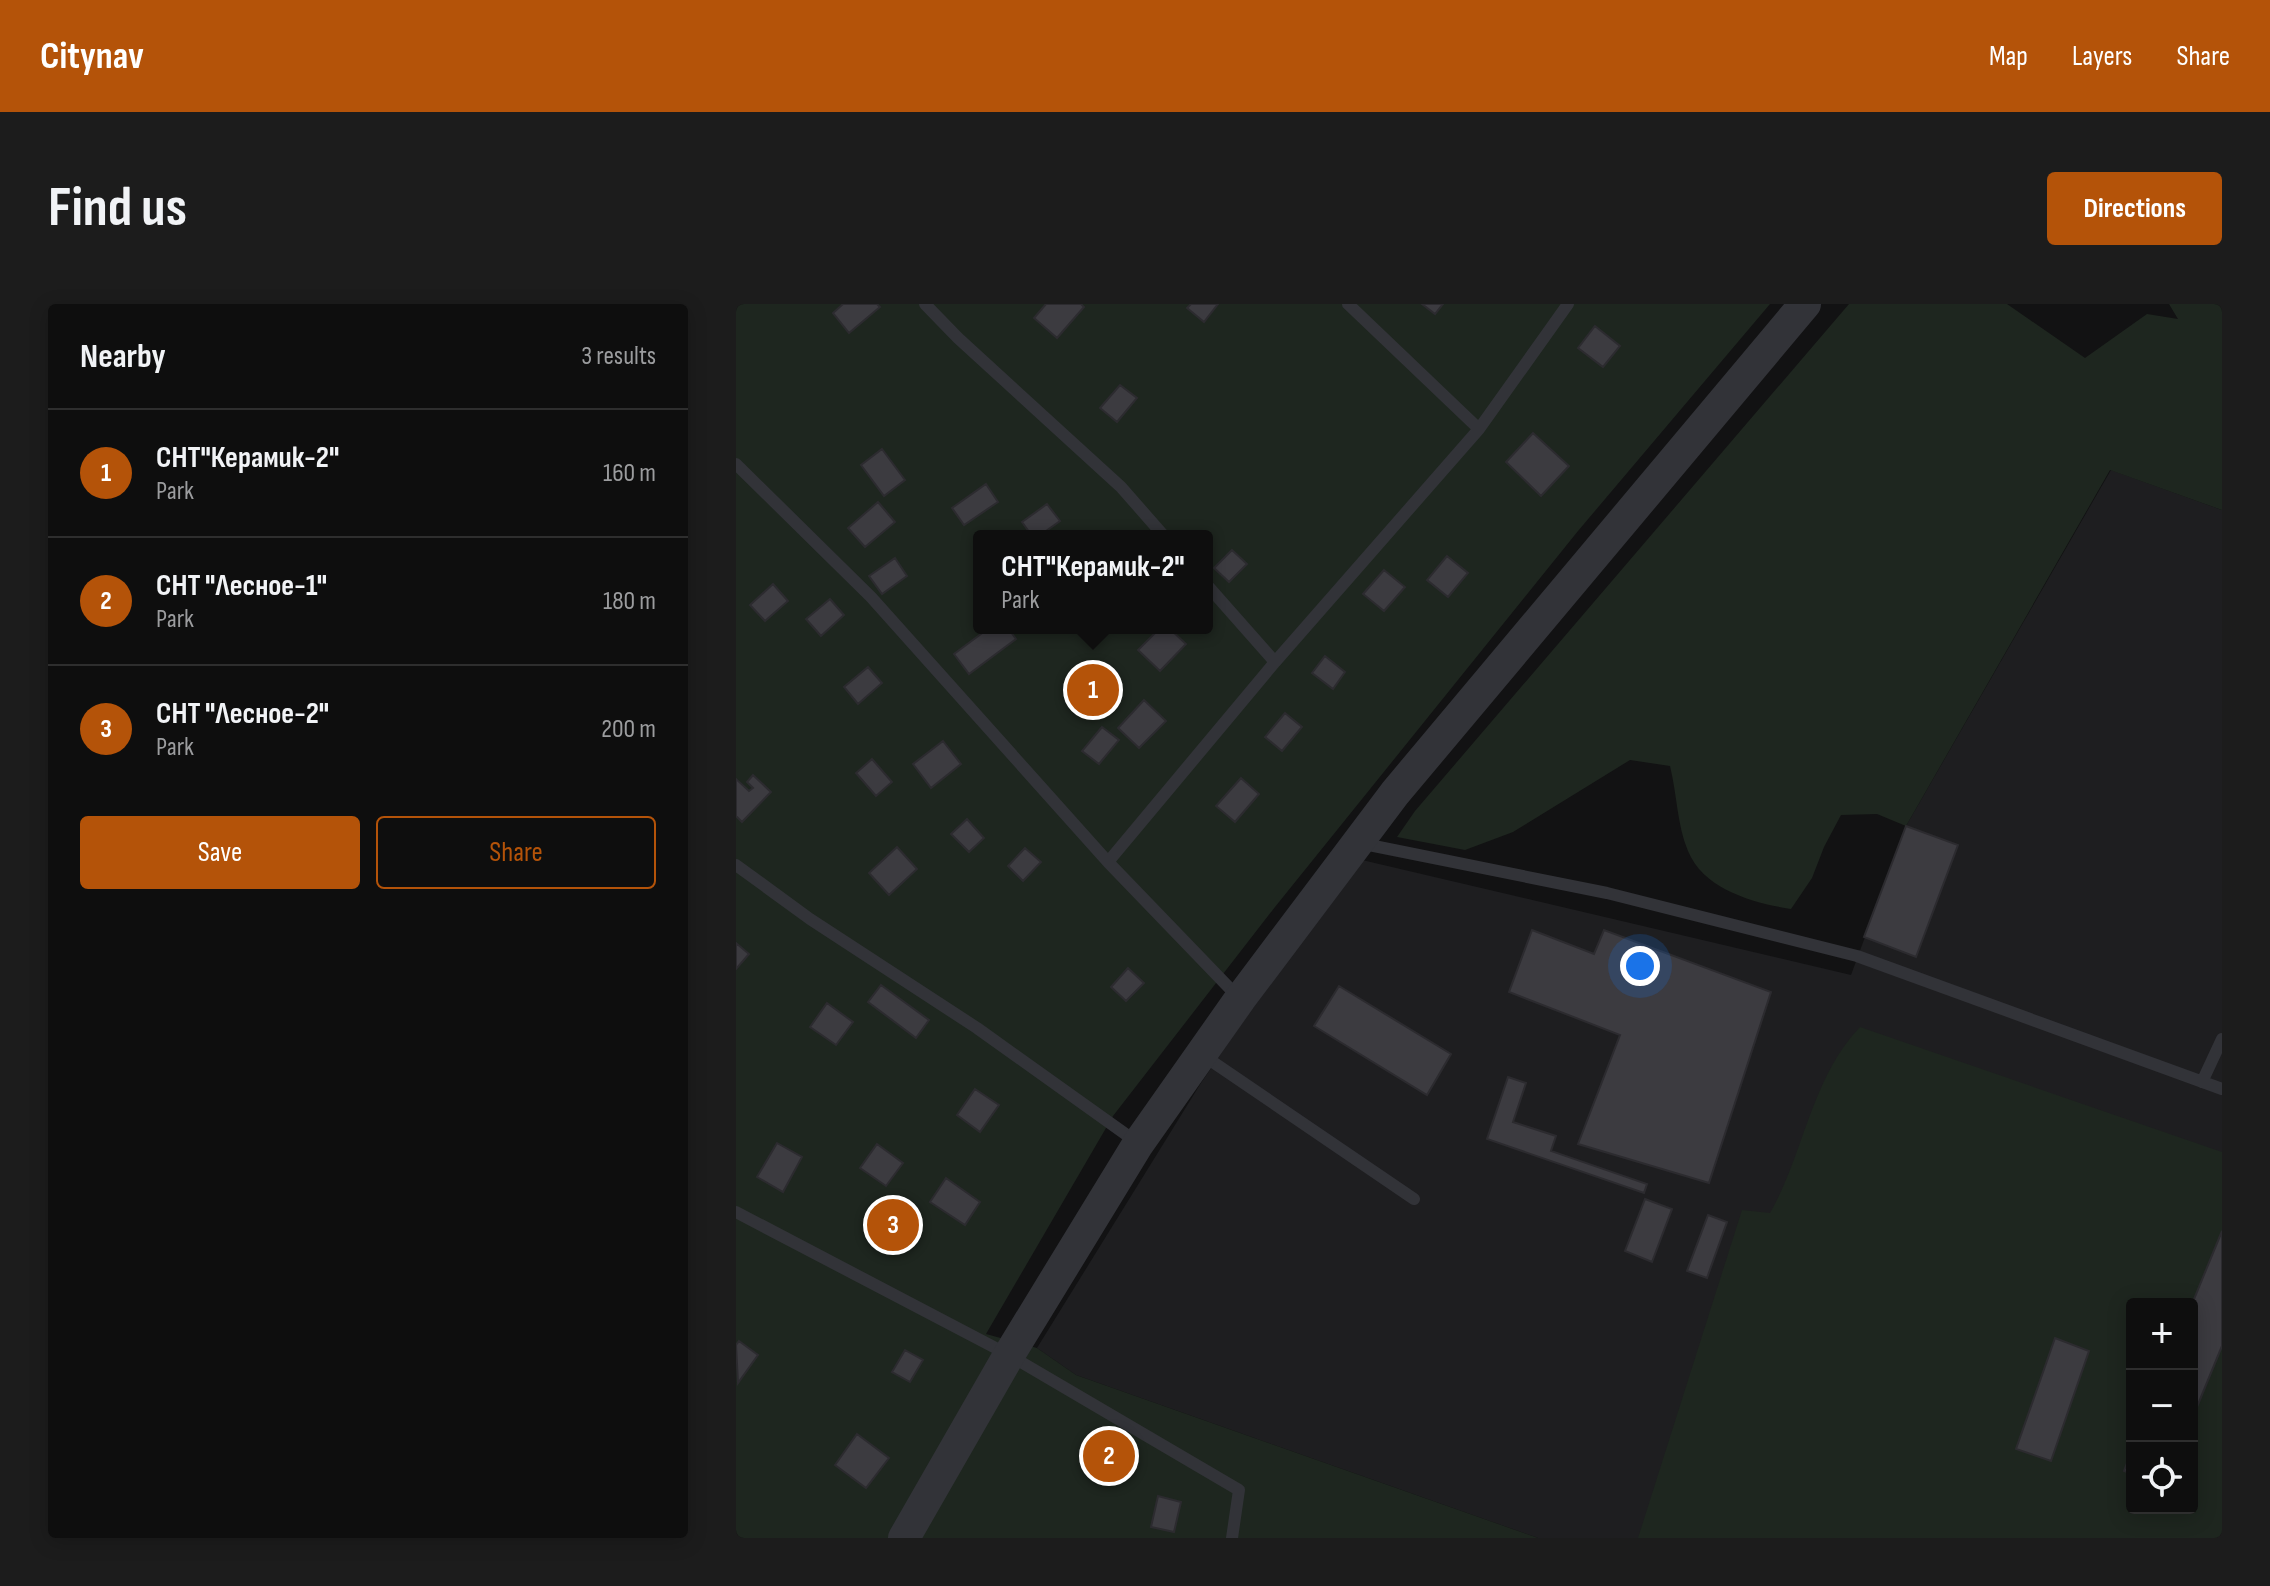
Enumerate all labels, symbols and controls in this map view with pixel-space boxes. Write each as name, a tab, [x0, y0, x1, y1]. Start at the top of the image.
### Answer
text: Citynav	[40, 34, 144, 79]
text: Map	[1989, 40, 2028, 73]
text: Layers	[2072, 40, 2132, 73]
text: Share	[2176, 40, 2230, 73]
button: Directions	[2047, 172, 2222, 245]
text: Find us	[48, 175, 187, 242]
text: Nearby	[80, 336, 166, 377]
text: 3 results	[581, 341, 656, 372]
text: СНТ"Керамик-2"	[156, 440, 339, 476]
text: 1	[101, 458, 111, 489]
text: 160 m	[603, 458, 656, 489]
text: Park	[156, 476, 194, 507]
popup	[973, 530, 1213, 634]
text: СНТ"Керамик-2"	[1001, 549, 1185, 585]
text: СНТ "Лесное-1"	[156, 568, 327, 604]
text: Park	[1001, 585, 1039, 616]
text: 2	[100, 586, 112, 617]
text: 180 m	[603, 586, 656, 617]
text: Park	[156, 604, 194, 635]
pin: 1	[1067, 660, 1119, 720]
text: СНТ "Лесное-2"	[156, 696, 329, 732]
text: 3	[100, 714, 112, 745]
text: 200 m	[601, 714, 656, 745]
text: Park	[156, 732, 194, 763]
button: Save	[80, 816, 360, 889]
button: Share	[376, 816, 656, 889]
your location	[1620, 946, 1660, 986]
pin: 3	[867, 1195, 919, 1255]
map controls	[2126, 1298, 2198, 1514]
button: +	[2126, 1298, 2198, 1370]
button: −	[2126, 1370, 2198, 1442]
pin: 2	[1083, 1426, 1135, 1486]
button: locate	[2126, 1442, 2198, 1514]

